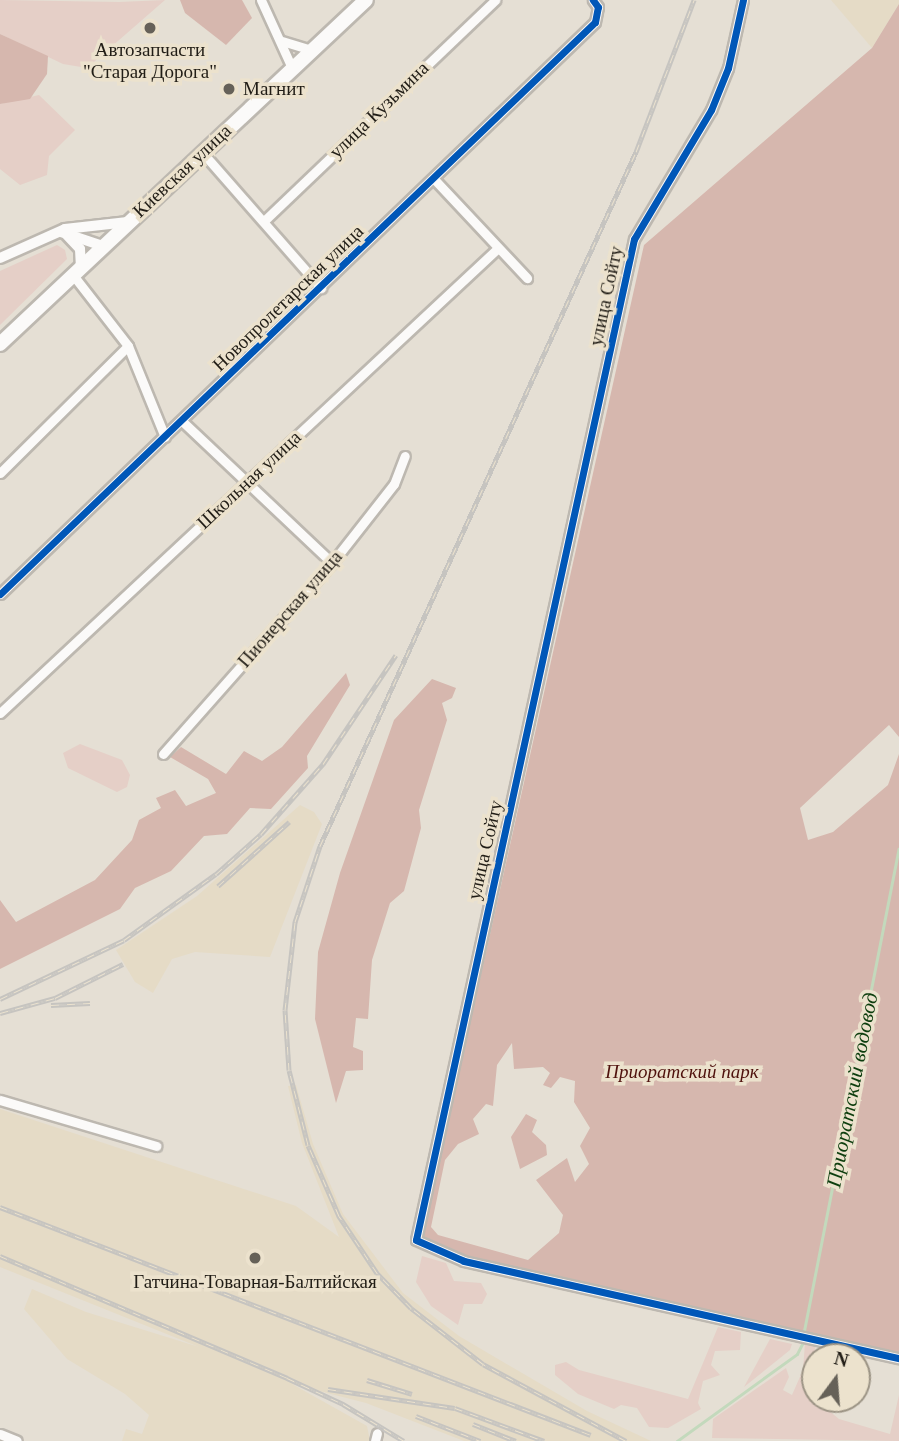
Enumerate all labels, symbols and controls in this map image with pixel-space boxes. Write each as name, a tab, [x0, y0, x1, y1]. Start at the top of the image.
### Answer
marker: Автозапчасти "Старая Дорога"	[142, 20, 158, 36]
place label: Автозапчасти "Старая Дорога"	[83, 39, 217, 83]
street label: улица Кузьмина	[325, 57, 433, 163]
place label: Магнит	[243, 78, 305, 100]
marker: Магнит	[221, 81, 237, 97]
street label: Киевская улица	[128, 120, 236, 222]
street label: Новопролетарская улица	[208, 220, 368, 376]
street label: улица Сойту	[584, 244, 628, 348]
street label: Школьная улица	[192, 426, 306, 534]
street label: Пионерская улица	[233, 546, 347, 672]
street label: улица Сойту	[462, 798, 508, 902]
water label: Приоратский водовод	[821, 990, 883, 1190]
park label: Приоратский парк	[605, 1061, 759, 1083]
marker: Гатчина-Товарная-Балтийская	[245, 1248, 265, 1268]
place label: Гатчина-Товарная-Балтийская	[133, 1271, 377, 1293]
north arrow	[801, 1343, 871, 1413]
text: N	[832, 1347, 851, 1371]

